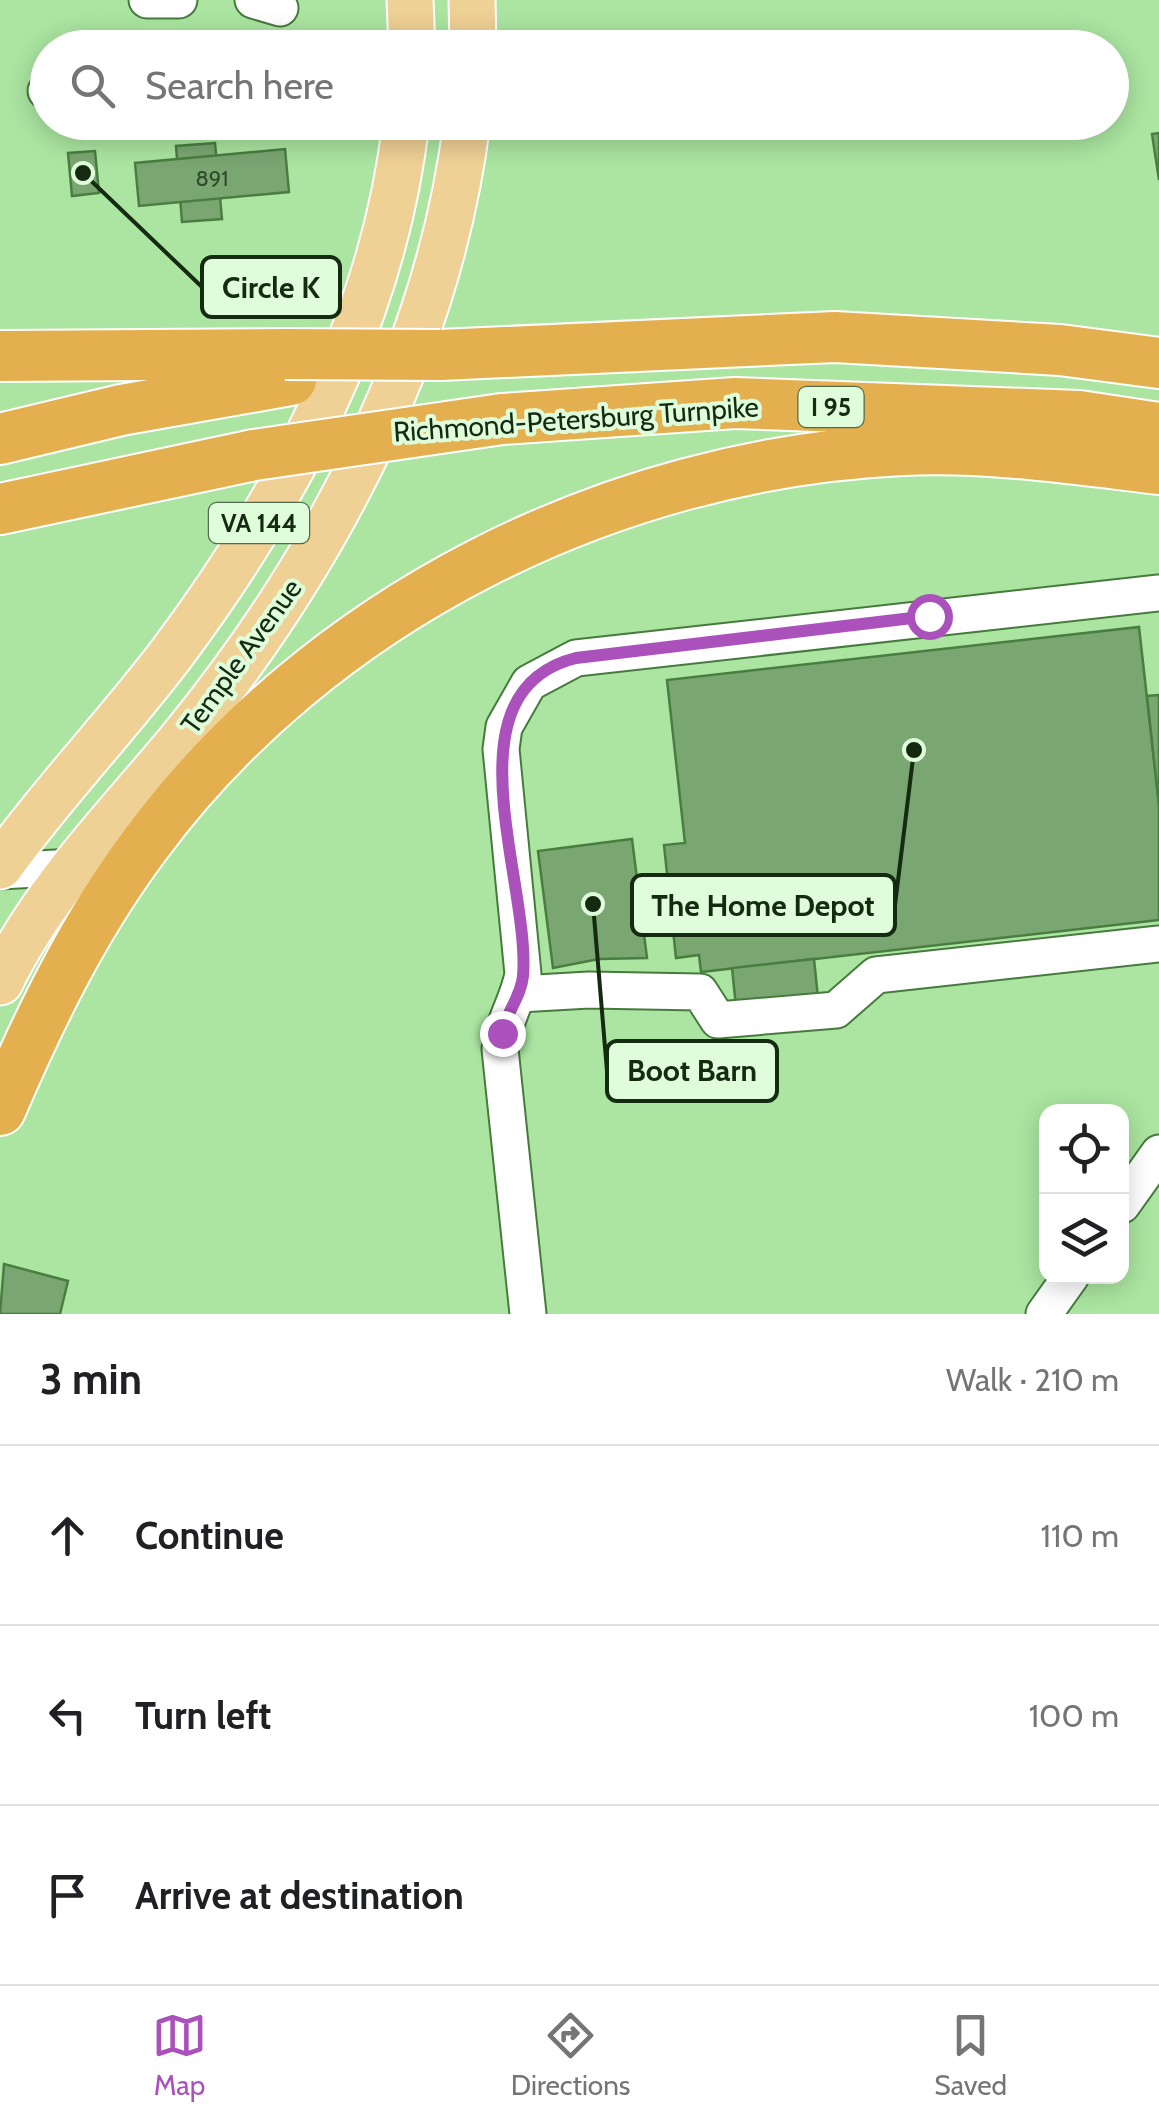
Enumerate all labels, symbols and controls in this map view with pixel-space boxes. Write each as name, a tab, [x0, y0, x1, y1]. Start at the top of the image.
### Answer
search box	[30, 30, 1129, 140]
icon: search	[65, 58, 120, 113]
text: Search here	[145, 62, 334, 109]
house number: 891	[196, 165, 229, 192]
callout: Circle K	[202, 257, 340, 317]
text: Circle K	[222, 269, 320, 306]
road number: I 95	[798, 387, 864, 427]
street label: Richmond-Petersburg Turnpike	[392, 389, 760, 449]
road number: VA 144	[209, 503, 309, 543]
street label: Temple Avenue	[173, 572, 309, 740]
route start	[907, 594, 953, 640]
callout: The Home Depot	[632, 875, 895, 935]
text: The Home Depot	[651, 887, 875, 924]
route end	[480, 1011, 526, 1057]
callout: Boot Barn	[607, 1041, 777, 1101]
text: Boot Barn	[627, 1052, 757, 1089]
map controls	[1039, 1104, 1129, 1284]
button: locate	[1039, 1104, 1129, 1194]
button: layers	[1039, 1194, 1129, 1284]
text: 3 min	[40, 1353, 142, 1405]
text: Walk · 210 m	[946, 1360, 1119, 1399]
icon: ahead	[40, 1508, 95, 1563]
text: Continue	[135, 1512, 284, 1559]
text: 110 m	[1041, 1516, 1119, 1555]
icon: left	[40, 1688, 95, 1743]
text: Turn left	[135, 1692, 271, 1739]
text: 100 m	[1029, 1696, 1119, 1735]
icon: arrive	[40, 1868, 95, 1923]
text: Arrive at destination	[135, 1872, 464, 1919]
tab: Map	[152, 2008, 207, 2102]
tab: Directions	[511, 2008, 630, 2102]
tab: Saved	[934, 2008, 1007, 2102]

